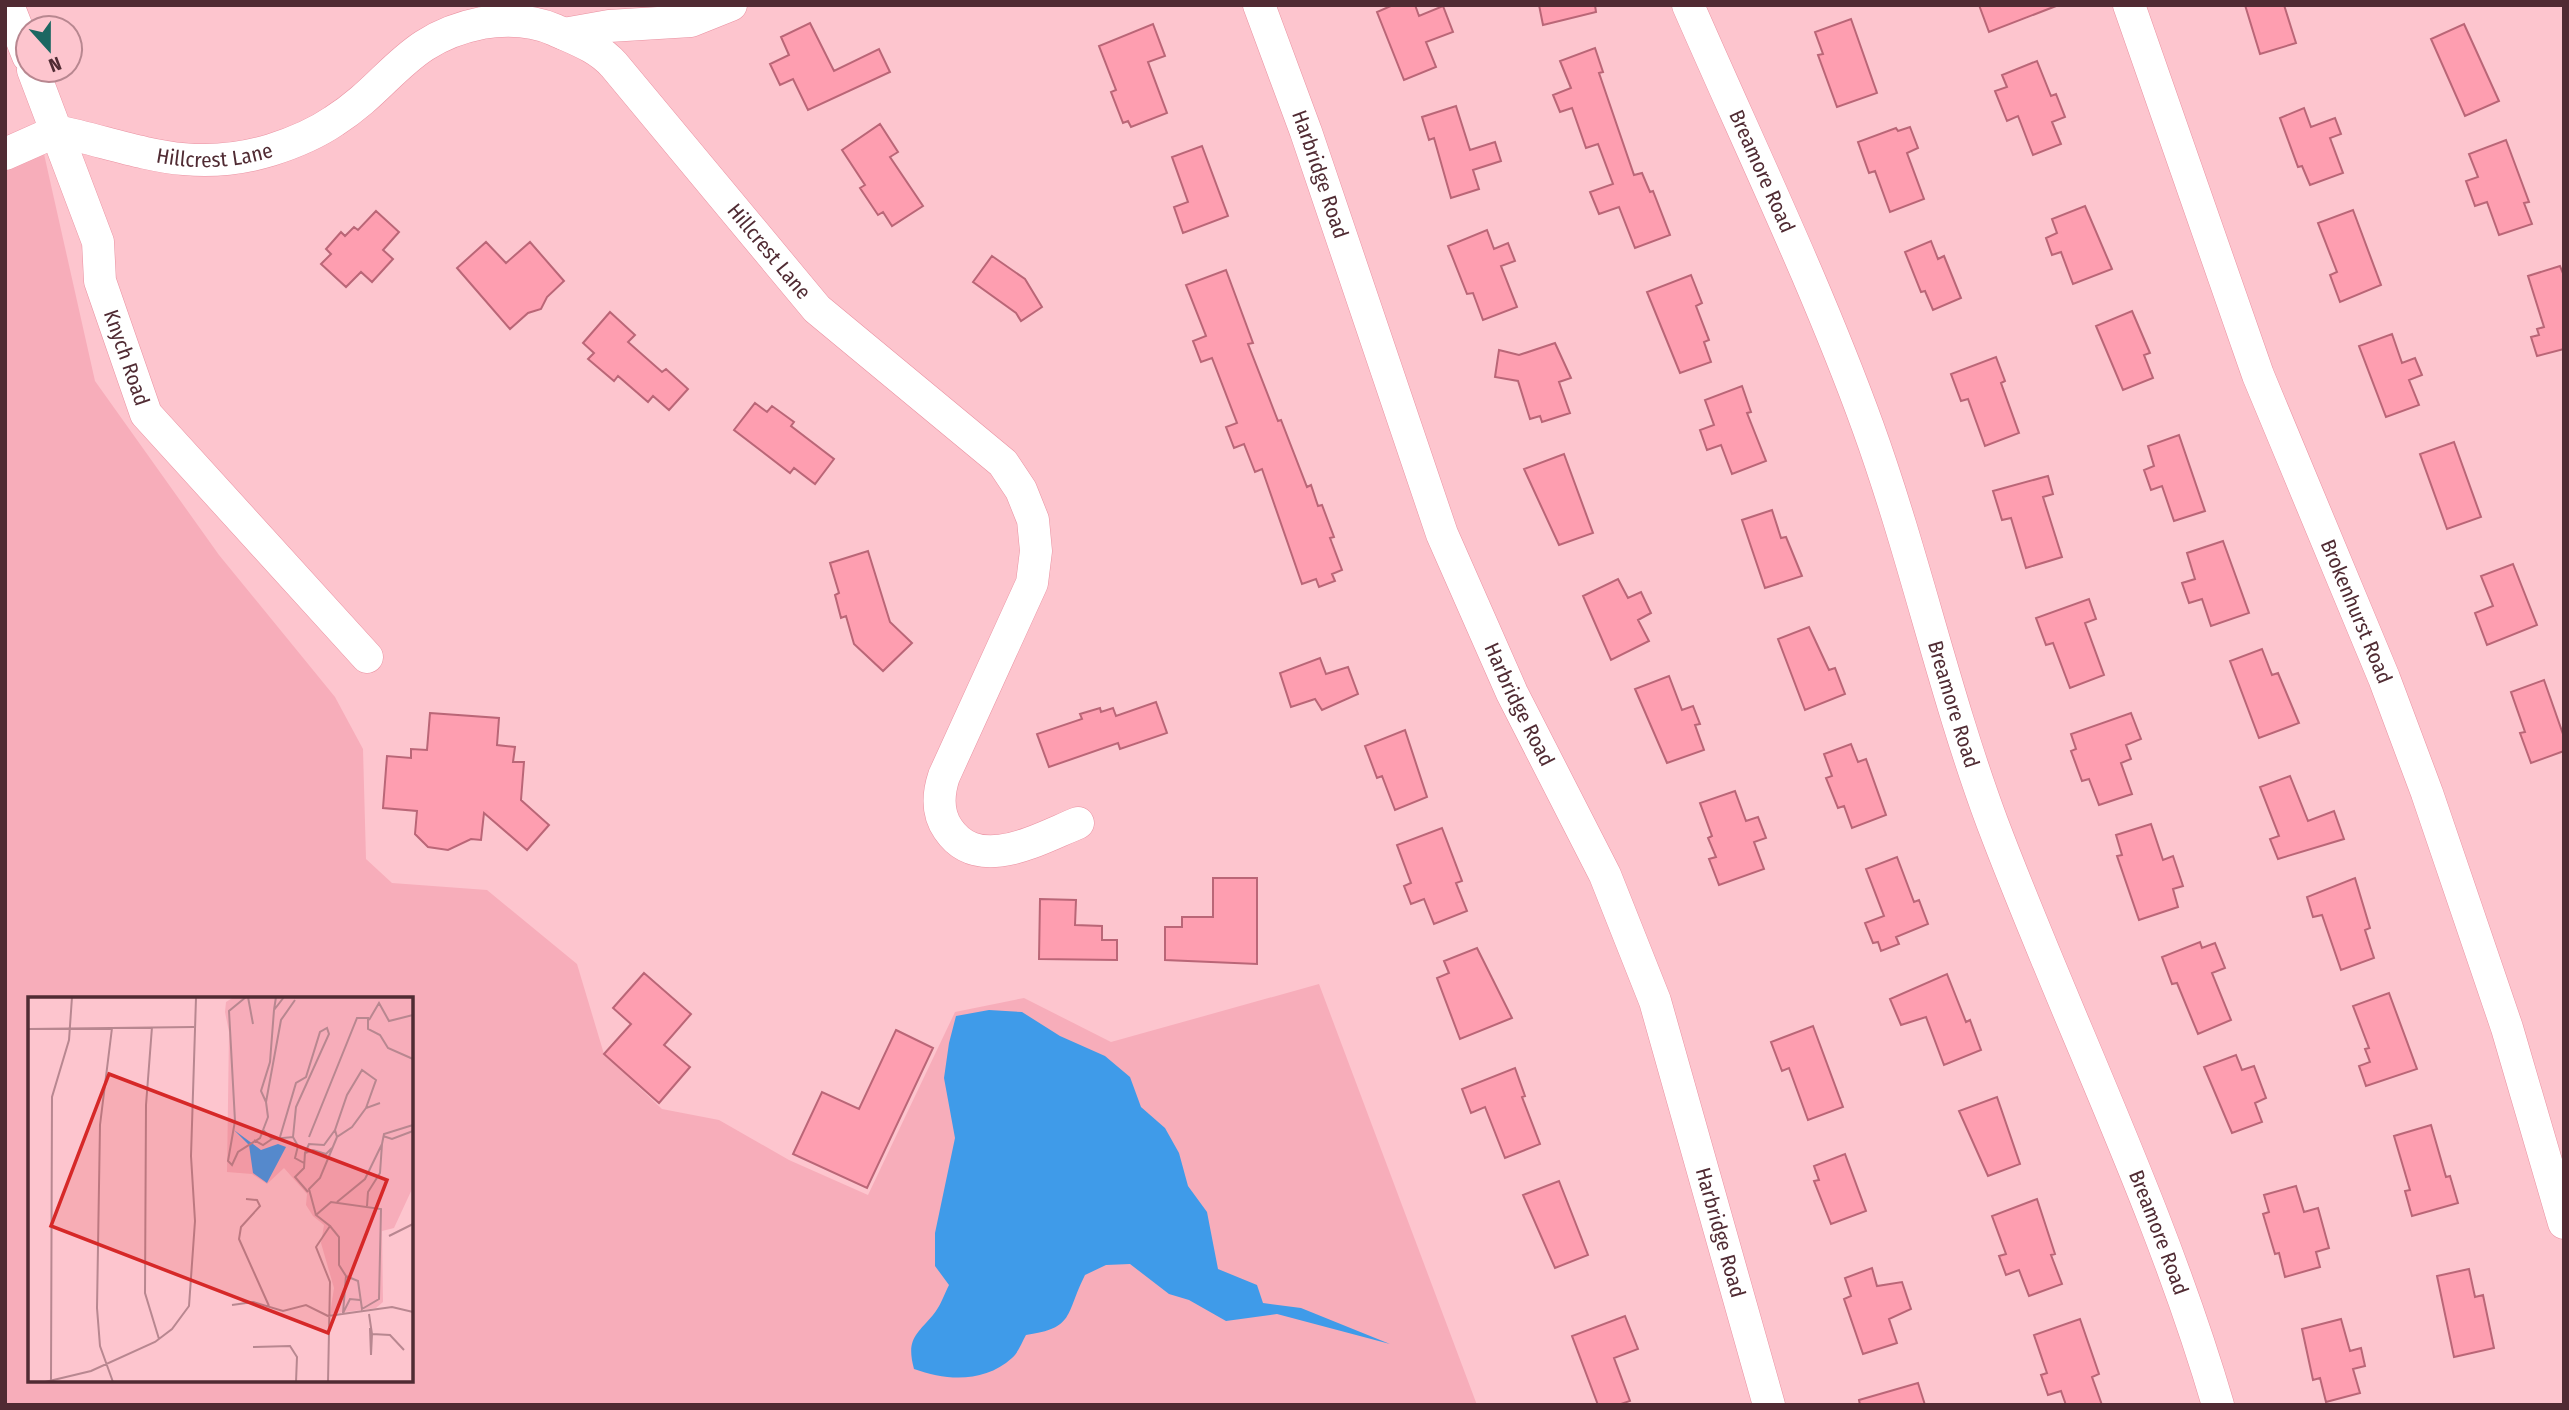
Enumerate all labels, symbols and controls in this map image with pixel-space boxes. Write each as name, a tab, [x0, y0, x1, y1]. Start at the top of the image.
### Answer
north arrow	[14, 14, 84, 84]
text: N	[45, 52, 64, 77]
street label: Breamore Road	[1723, 106, 1801, 237]
street label: Harbridge Road	[1286, 107, 1354, 242]
street label: Hillcrest Lane	[154, 137, 276, 173]
street label: Hillcrest Lane	[722, 198, 816, 305]
street label: Knych Road	[98, 306, 155, 409]
street label: Brokenhurst Road	[2315, 536, 2398, 688]
street label: Breamore Road	[1922, 638, 1985, 771]
street label: Harbridge Road	[1479, 639, 1560, 771]
inset map	[28, 997, 413, 1382]
street label: Harbridge Road	[1690, 1165, 1751, 1300]
street label: Breamore Road	[2123, 1166, 2194, 1298]

